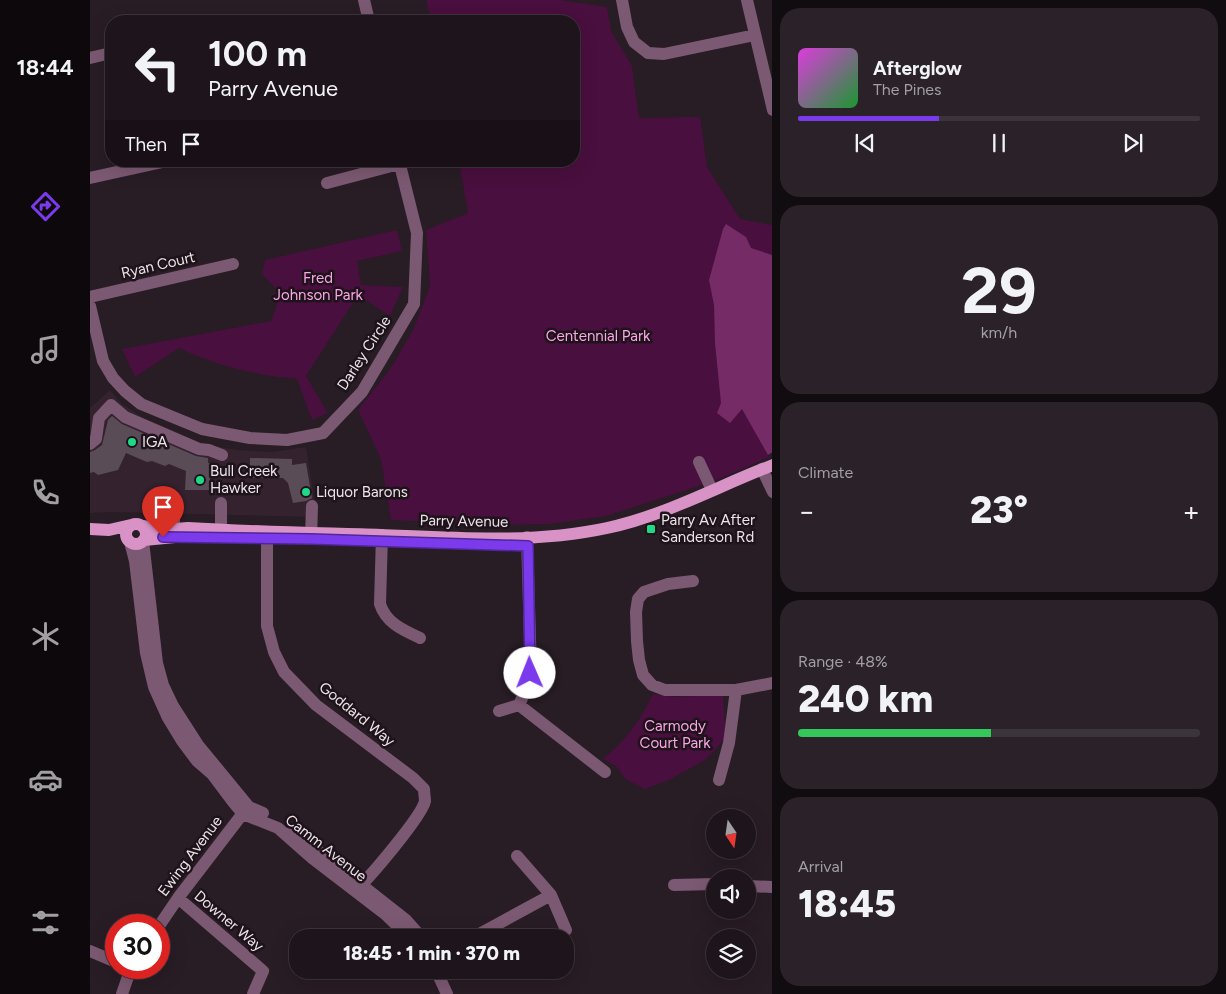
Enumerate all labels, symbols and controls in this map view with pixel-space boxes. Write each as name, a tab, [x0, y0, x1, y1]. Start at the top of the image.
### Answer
text: 100 m	[208, 33, 307, 75]
icon: left	[125, 35, 190, 100]
text: 18:44	[16, 54, 74, 81]
text: Afterglow	[873, 57, 962, 80]
text: Parry Avenue	[208, 75, 338, 102]
text: The Pines	[873, 80, 942, 99]
icon: previous	[851, 129, 879, 157]
icon: pause	[985, 129, 1013, 157]
icon: next	[1119, 129, 1147, 157]
icon: arrive	[177, 130, 205, 158]
text: Then	[125, 133, 167, 156]
icon: directions	[28, 189, 63, 224]
street label: Ryan Court	[119, 248, 197, 282]
text: 29	[961, 251, 1037, 329]
park label: Fred Johnson Park	[273, 269, 363, 304]
street label: Darley Circle	[333, 312, 395, 394]
text: km/h	[981, 323, 1017, 342]
park label: Centennial Park	[546, 327, 651, 345]
icon: music	[28, 332, 63, 367]
place label: IGA	[142, 433, 168, 451]
marker: IGA	[126, 436, 138, 448]
place label: Bull Creek Hawker	[210, 462, 278, 497]
text: Climate	[798, 463, 853, 482]
marker: Bull Creek Hawker	[194, 474, 206, 486]
icon: phone	[28, 475, 63, 510]
place label: Liquor Barons	[316, 483, 408, 501]
pin	[142, 486, 184, 537]
marker: Liquor Barons	[300, 486, 312, 498]
text: 23°	[970, 487, 1028, 533]
icon: arrive	[149, 493, 177, 521]
text: −	[798, 494, 815, 528]
text: +	[1183, 494, 1200, 528]
street label: Parry Avenue	[420, 511, 508, 531]
place label: Parry Av After Sanderson Rd	[661, 511, 755, 546]
marker: Parry Av After Sanderson Rd	[645, 523, 657, 535]
icon: climate	[28, 619, 63, 654]
position arrow	[503, 646, 555, 698]
text: Range · 48%	[798, 652, 888, 671]
text: 240 km	[798, 676, 933, 722]
street label: Goddard Way	[316, 678, 399, 750]
park label: Carmody Court Park	[640, 717, 711, 752]
icon: car	[28, 762, 63, 797]
north arrow	[706, 809, 756, 859]
map controls	[706, 809, 756, 979]
street label: Camm Avenue	[282, 811, 370, 885]
street label: Ewing Avenue	[154, 812, 226, 900]
text: Arrival	[798, 857, 843, 876]
button: sound	[706, 869, 756, 919]
text: 18:45	[798, 881, 896, 927]
street label: Downer Way	[191, 887, 267, 955]
icon: filters	[28, 905, 63, 940]
speed limit sign: 30	[105, 914, 170, 979]
button: layers	[706, 929, 756, 979]
text: 18:45 · 1 min · 370 m	[343, 942, 520, 965]

